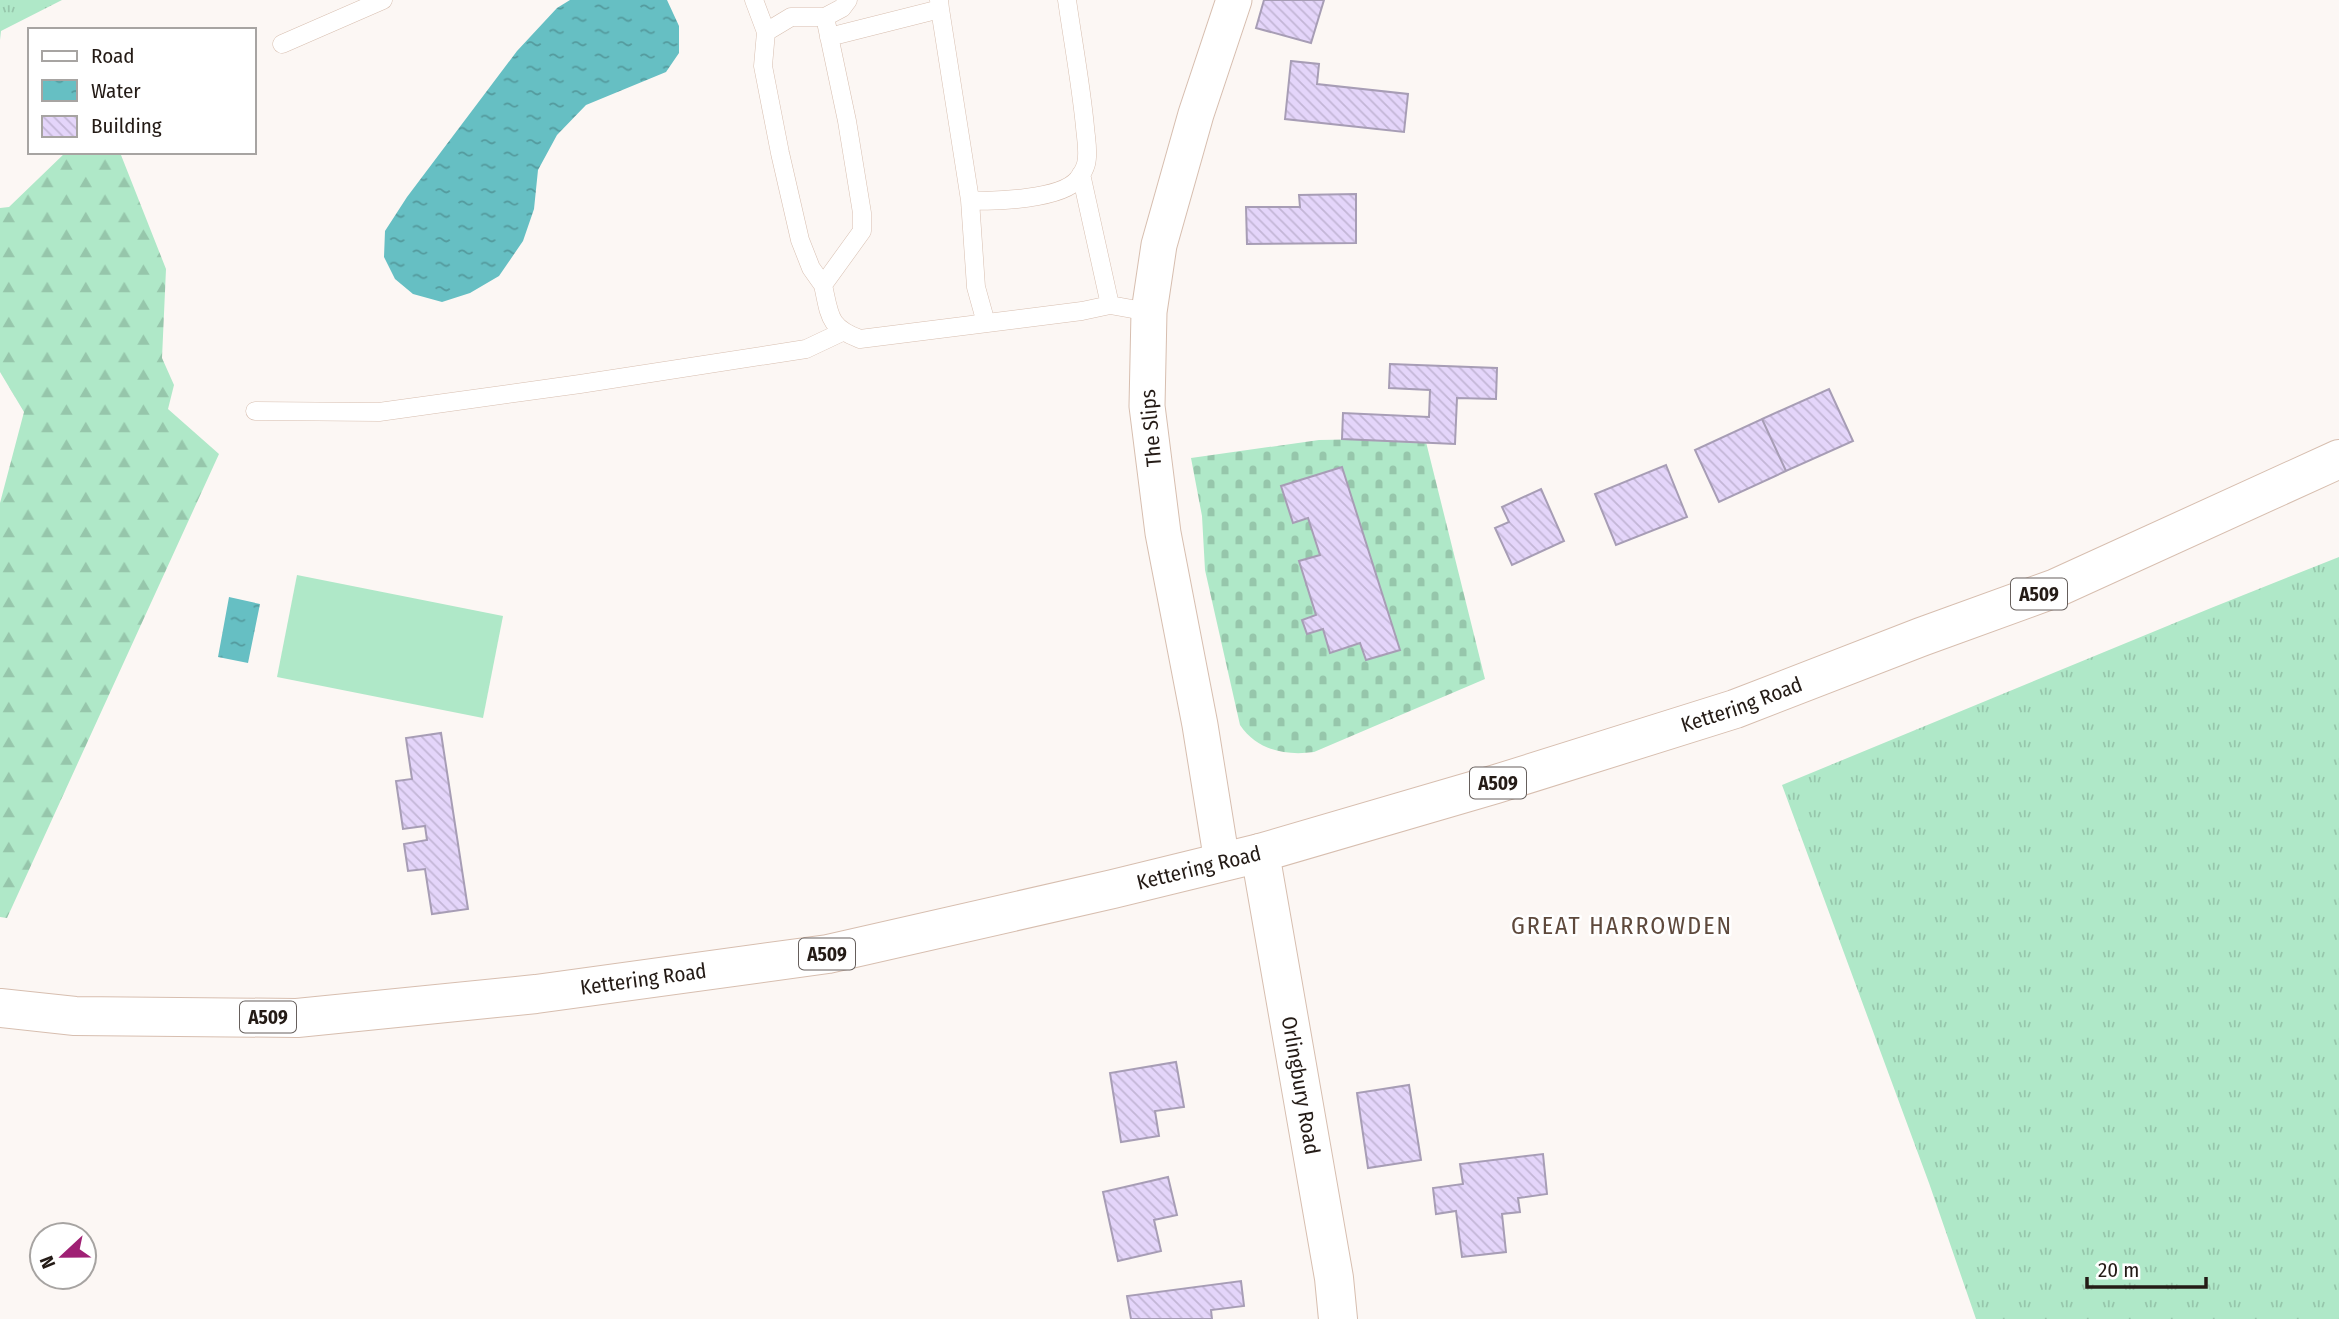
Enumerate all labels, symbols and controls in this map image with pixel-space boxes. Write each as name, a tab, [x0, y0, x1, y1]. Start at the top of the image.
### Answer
legend	[28, 28, 256, 154]
text: Road	[91, 43, 135, 69]
text: Water	[91, 78, 141, 104]
text: Building	[91, 113, 162, 139]
street label: The Slips	[1135, 388, 1167, 468]
road number: A509	[2011, 579, 2067, 610]
street label: Kettering Road	[1678, 671, 1806, 738]
road number: A509	[1470, 768, 1526, 798]
street label: Kettering Road	[1134, 840, 1264, 896]
district label: GREAT HARROWDEN	[1511, 912, 1733, 940]
road number: A509	[799, 938, 855, 970]
street label: Kettering Road	[579, 958, 708, 1001]
road number: A509	[240, 1001, 296, 1032]
street label: Orlingbury Road	[1276, 1014, 1325, 1157]
north arrow	[28, 1221, 98, 1291]
scale bar	[2087, 1246, 2206, 1290]
text: N	[35, 1253, 60, 1272]
text: 20 m	[2098, 1257, 2139, 1283]

